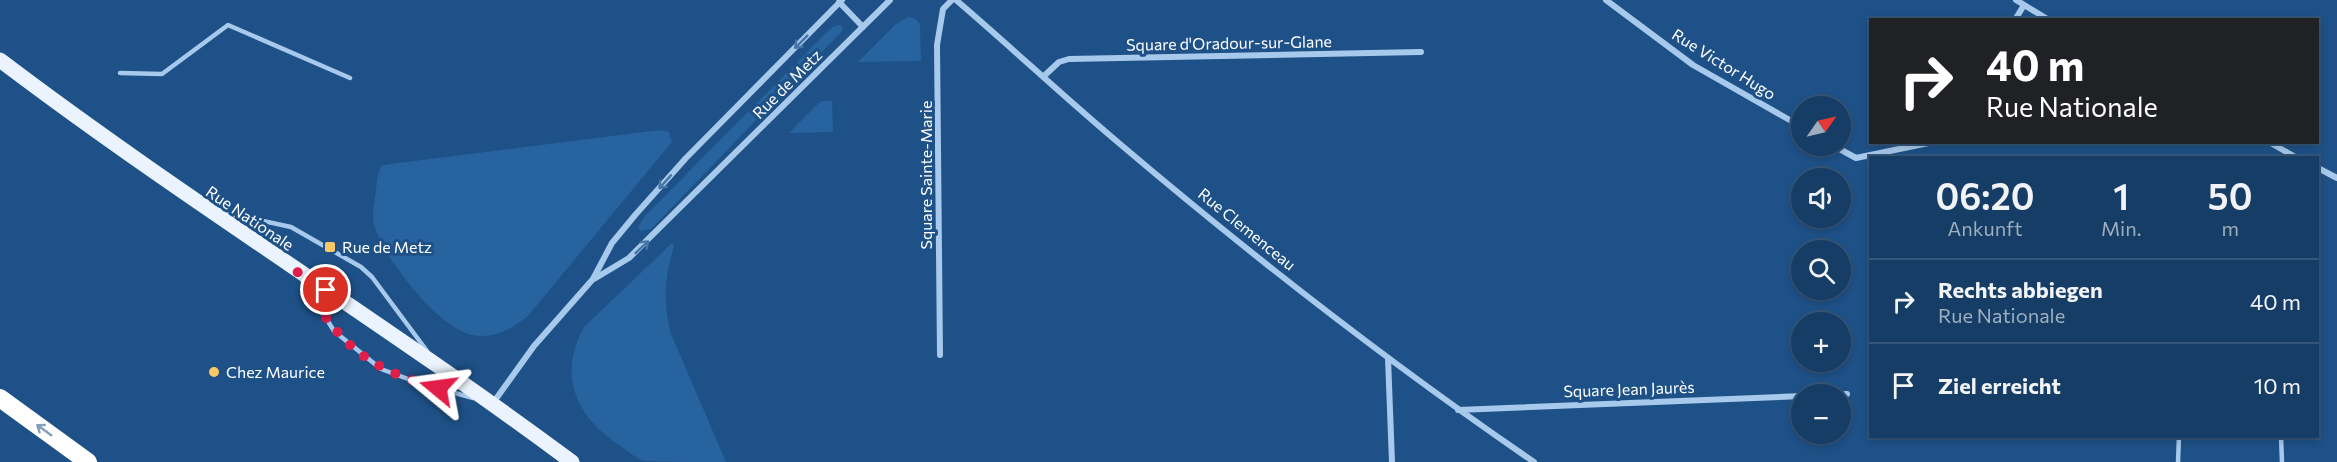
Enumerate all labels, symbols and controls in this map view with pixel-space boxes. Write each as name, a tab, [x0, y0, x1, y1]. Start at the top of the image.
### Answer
street label: Rue Victor Hugo	[1669, 24, 1780, 103]
street label: Square d'Oradour-sur-Glane	[1126, 31, 1332, 54]
one-way arrow	[793, 34, 808, 49]
text: 40 m	[1986, 38, 2084, 90]
icon: right	[1887, 42, 1965, 120]
street label: Rue de Metz	[748, 45, 825, 122]
text: Rue Nationale	[1986, 90, 2158, 123]
north arrow	[1791, 96, 1851, 156]
map controls	[1791, 96, 1851, 444]
street label: Square Sainte-Marie	[916, 101, 935, 249]
button: sound	[1791, 168, 1851, 228]
text: 06:20	[1935, 173, 2034, 217]
text: 1	[2113, 173, 2129, 217]
text: 50	[2208, 173, 2253, 217]
one-way arrow	[658, 174, 672, 189]
street label: Rue Nationale	[203, 181, 298, 254]
street label: Rue Clemenceau	[1195, 184, 1300, 274]
text: Ankunft	[1948, 216, 2022, 240]
text: Min.	[2101, 216, 2141, 240]
text: m	[2221, 216, 2239, 240]
place label: Rue de Metz	[342, 237, 432, 256]
one-way arrow	[634, 239, 649, 254]
marker: Rue de Metz	[323, 240, 337, 254]
button: search	[1791, 240, 1851, 300]
pin	[300, 264, 351, 315]
icon: arrive	[309, 273, 342, 306]
text: Rechts abbiegen	[1938, 276, 2103, 303]
icon: right	[1887, 285, 1920, 318]
text: 40 m	[2250, 288, 2301, 315]
text: Rue Nationale	[1938, 303, 2065, 327]
button: +	[1791, 312, 1851, 372]
position arrow	[406, 356, 470, 420]
place label: Chez Maurice	[226, 362, 325, 381]
marker: Chez Maurice	[207, 365, 221, 379]
icon: arrive	[1887, 369, 1920, 402]
text: Ziel erreicht	[1938, 372, 2061, 399]
text: 10 m	[2254, 372, 2301, 399]
street label: Square Jean Jaurès	[1563, 377, 1695, 400]
button: −	[1791, 384, 1851, 444]
one-way arrow	[37, 424, 53, 436]

